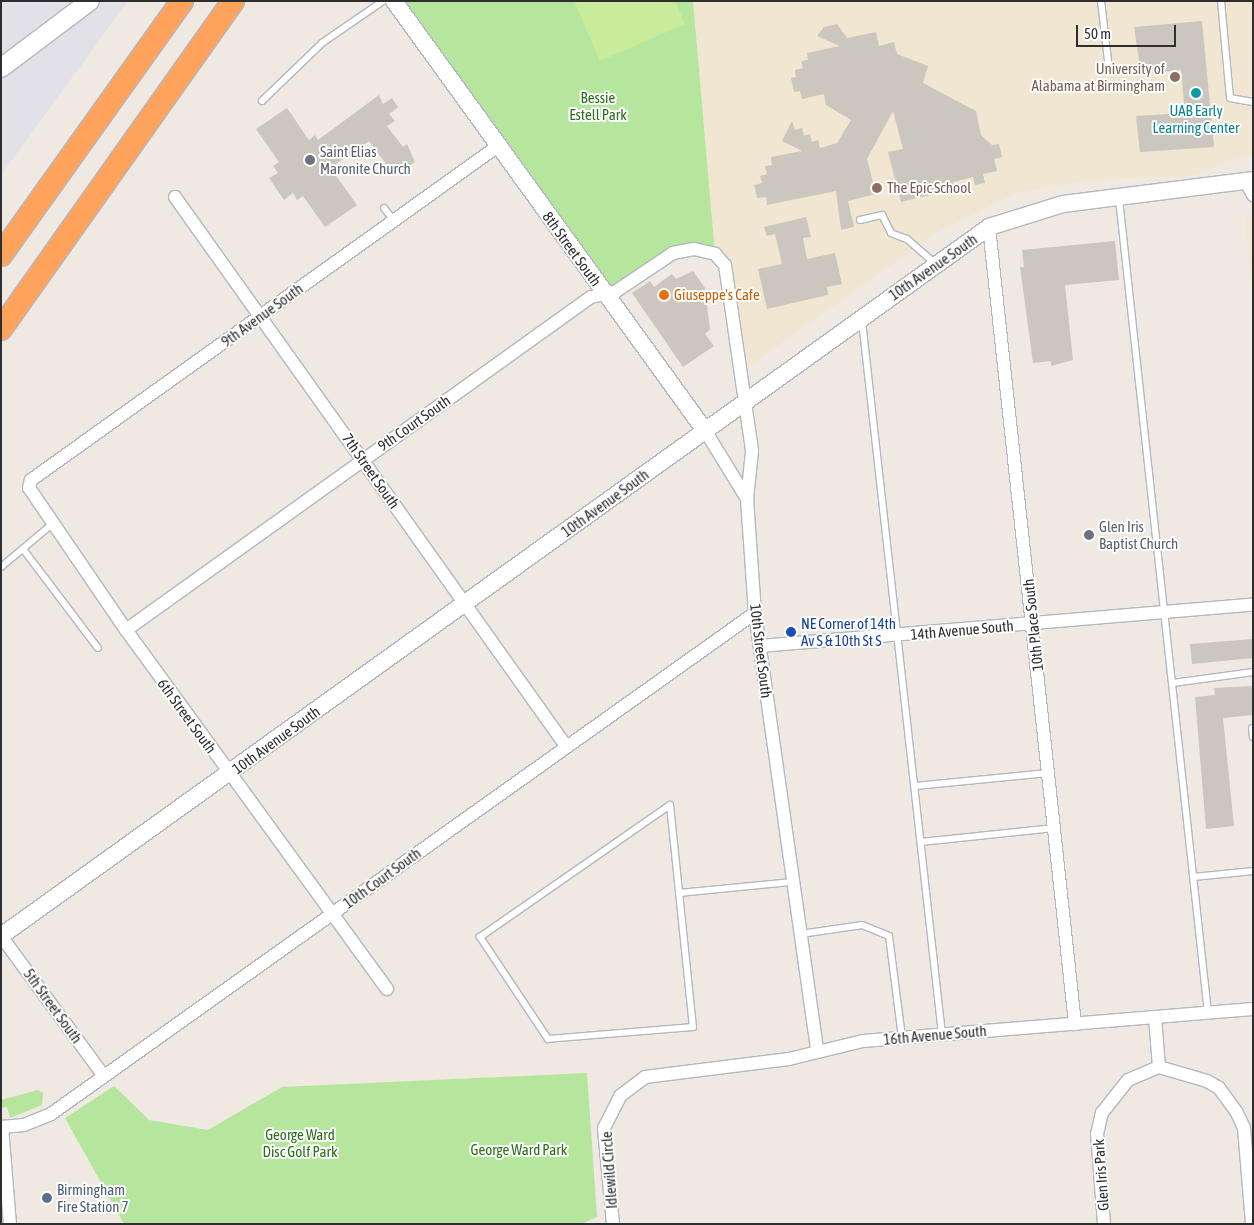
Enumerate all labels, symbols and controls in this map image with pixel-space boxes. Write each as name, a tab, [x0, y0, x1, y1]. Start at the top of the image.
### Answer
scale bar	[1079, 15, 1179, 47]
text: 50 m	[1084, 25, 1111, 42]
place label: University of Alabama at Birmingham	[1031, 59, 1165, 94]
marker: University of Alabama at Birmingham	[1169, 71, 1181, 83]
marker: UAB Early Learning Center	[1190, 87, 1202, 99]
park label: Bessie Estell Park	[569, 88, 627, 123]
place label: UAB Early Learning Center	[1153, 101, 1239, 136]
place label: Saint Elias Maronite Church	[320, 142, 411, 177]
marker: Saint Elias Maronite Church	[304, 154, 316, 166]
place label: The Epic School	[887, 179, 971, 197]
marker: The Epic School	[871, 182, 883, 194]
street label: 8th Street South	[539, 208, 605, 290]
street label: 10th Avenue South	[885, 230, 981, 304]
street label: 9th Avenue South	[218, 279, 306, 351]
place label: Giuseppe's Cafe	[674, 286, 760, 304]
marker: Giuseppe's Cafe	[658, 289, 670, 301]
street label: 9th Court South	[374, 391, 454, 455]
street label: 7th Street South	[338, 430, 404, 512]
street label: 10th Avenue South	[558, 465, 652, 541]
place label: Glen Iris Baptist Church	[1099, 517, 1178, 552]
marker: Glen Iris Baptist Church	[1083, 529, 1095, 541]
street label: 10th Place South	[1019, 578, 1047, 672]
street label: 10th Street South	[746, 603, 776, 699]
place label: NE Corner of 14th Av S & 10th St S	[801, 614, 896, 649]
street label: 14th Avenue South	[910, 617, 1014, 643]
marker: NE Corner of 14th Av S & 10th St S	[785, 626, 797, 638]
street label: 6th Street South	[154, 675, 220, 757]
street label: 10th Avenue South	[229, 702, 323, 778]
street label: 10th Court South	[340, 844, 424, 912]
street label: 5th Street South	[20, 965, 86, 1047]
street label: 16th Avenue South	[883, 1022, 987, 1048]
park label: George Ward Disc Golf Park	[263, 1125, 337, 1160]
street label: Idlewild Circle	[597, 1131, 621, 1209]
street label: Glen Iris Park	[1090, 1138, 1112, 1212]
park label: George Ward Park	[471, 1141, 567, 1159]
place label: Birmingham Fire Station 7	[57, 1180, 129, 1215]
marker: Birmingham Fire Station 7	[41, 1192, 53, 1204]

